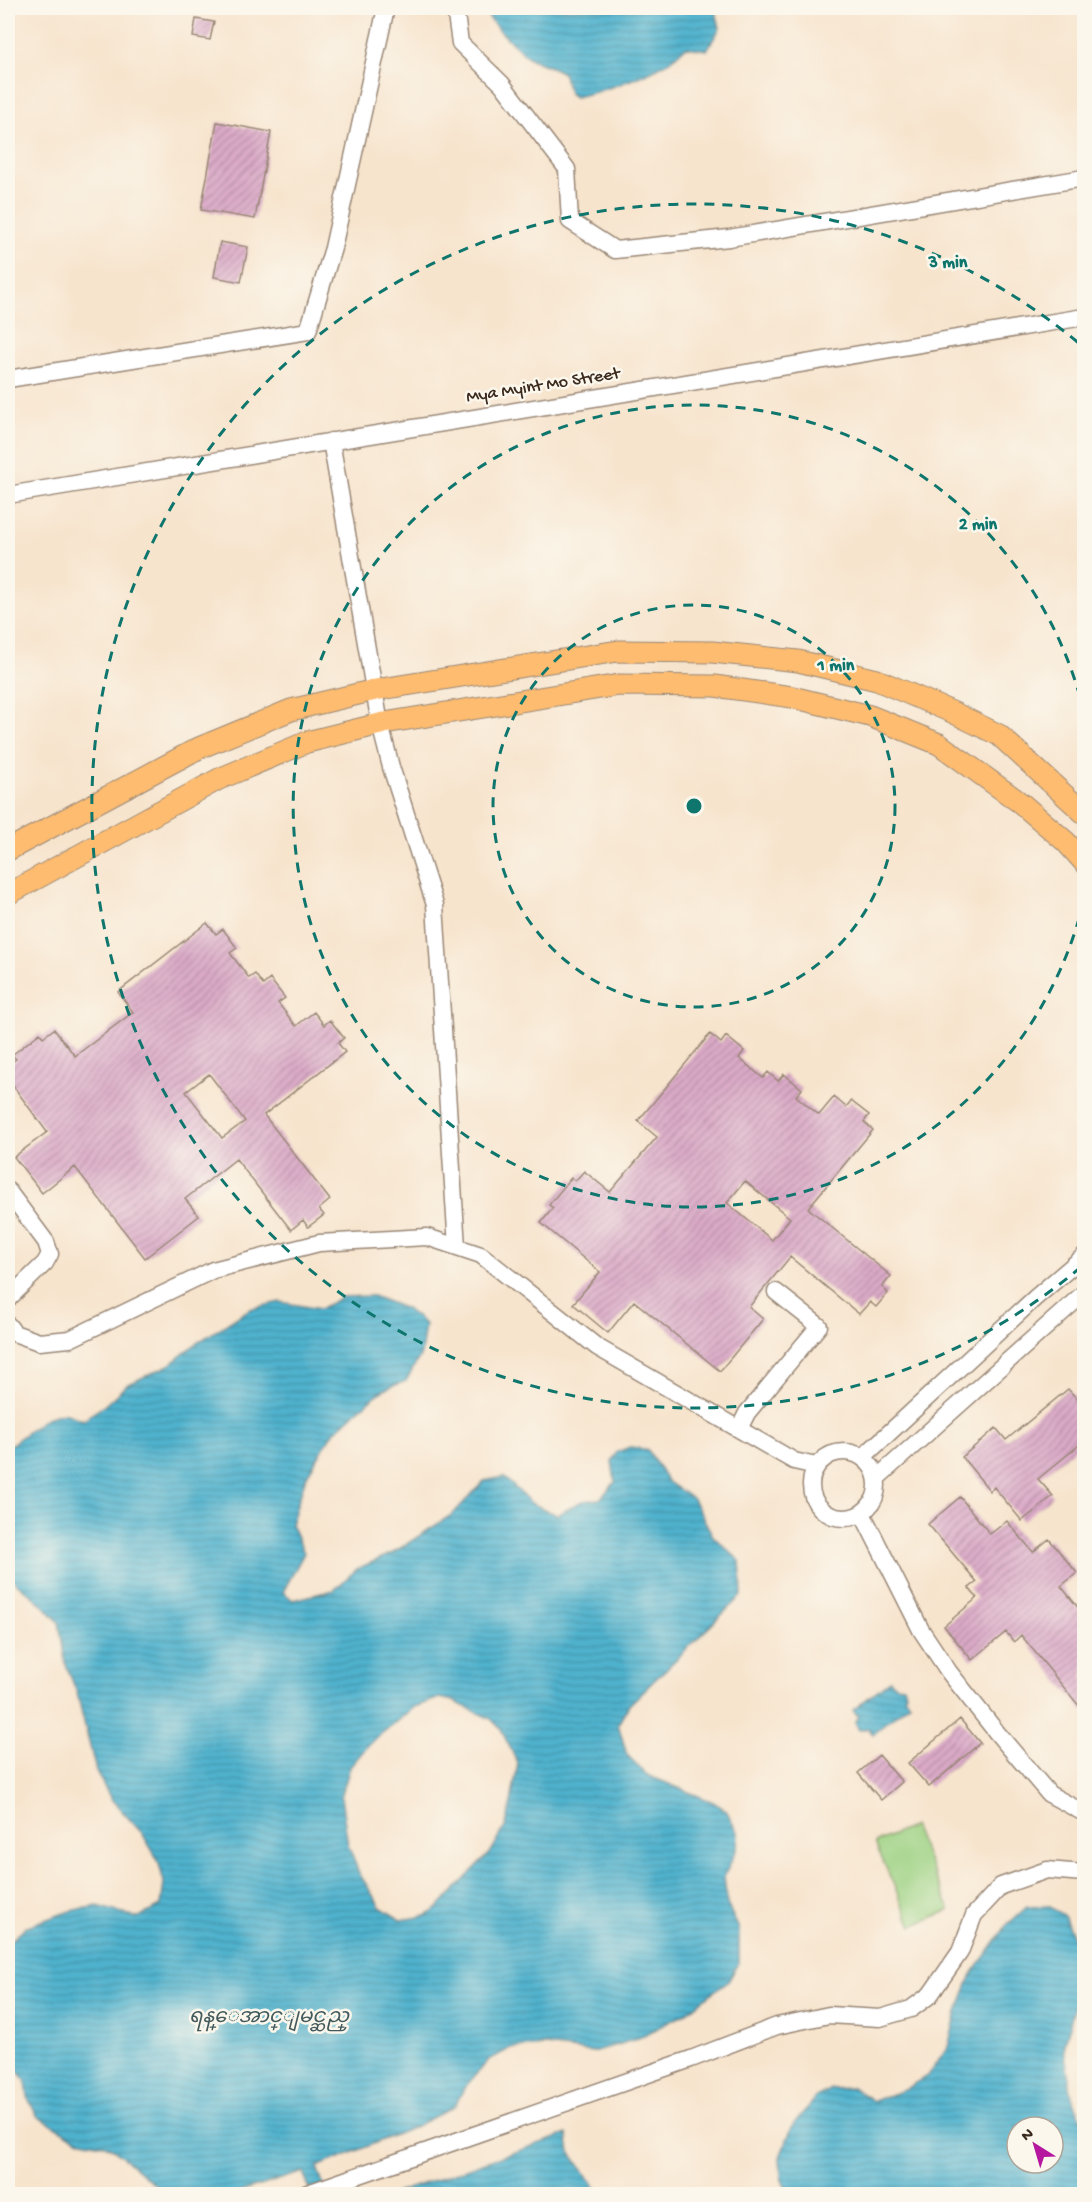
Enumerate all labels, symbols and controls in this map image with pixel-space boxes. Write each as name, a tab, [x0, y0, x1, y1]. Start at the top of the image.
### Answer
text: 3 min	[928, 253, 968, 274]
street label: Mya Myint Mo Street	[465, 363, 623, 409]
text: 2 min	[959, 515, 998, 536]
text: 1 min	[817, 656, 855, 677]
centre of rings	[684, 796, 704, 816]
water label: ရန္ေအာင္ျမင္ဆည္	[189, 2007, 350, 2032]
north arrow	[1005, 2115, 1065, 2175]
text: N	[1018, 2125, 1038, 2147]

